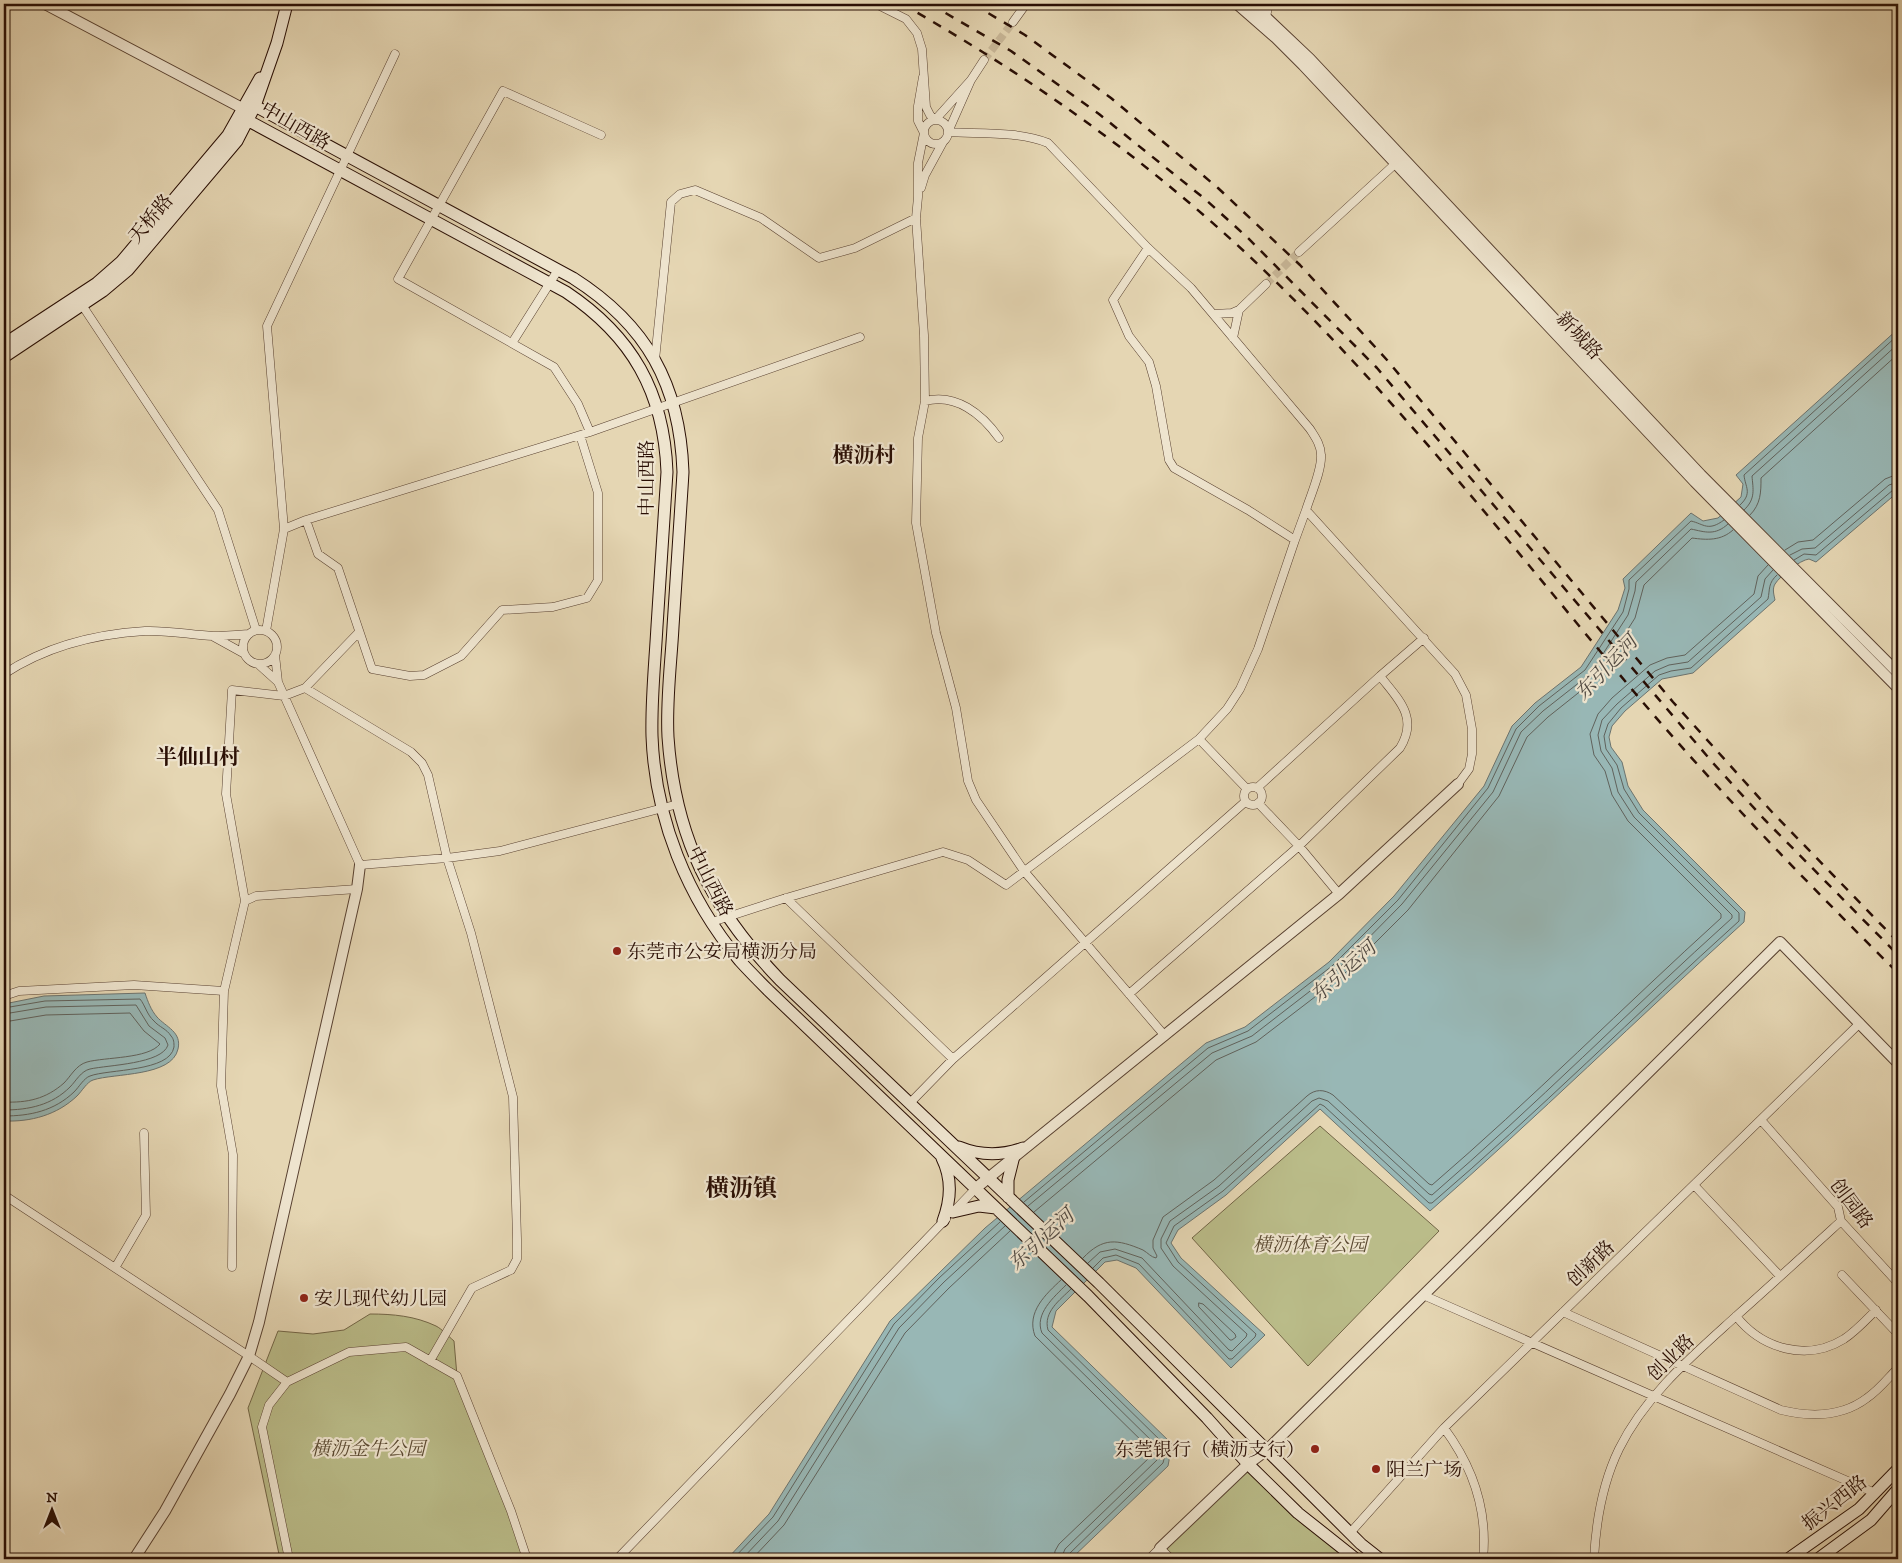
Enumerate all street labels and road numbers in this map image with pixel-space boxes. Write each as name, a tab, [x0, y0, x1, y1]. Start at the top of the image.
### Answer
street label: 中山西路	[257, 97, 334, 155]
street label: 天桥路	[124, 190, 178, 248]
street label: 新城路	[1551, 307, 1607, 365]
street label: 中山西路	[636, 440, 659, 516]
street label: 中山西路	[682, 843, 737, 921]
street label: 创园路	[1824, 1174, 1877, 1234]
street label: 创新路	[1563, 1236, 1620, 1292]
street label: 创业路	[1643, 1330, 1699, 1386]
street label: 振兴西路	[1798, 1471, 1872, 1536]

